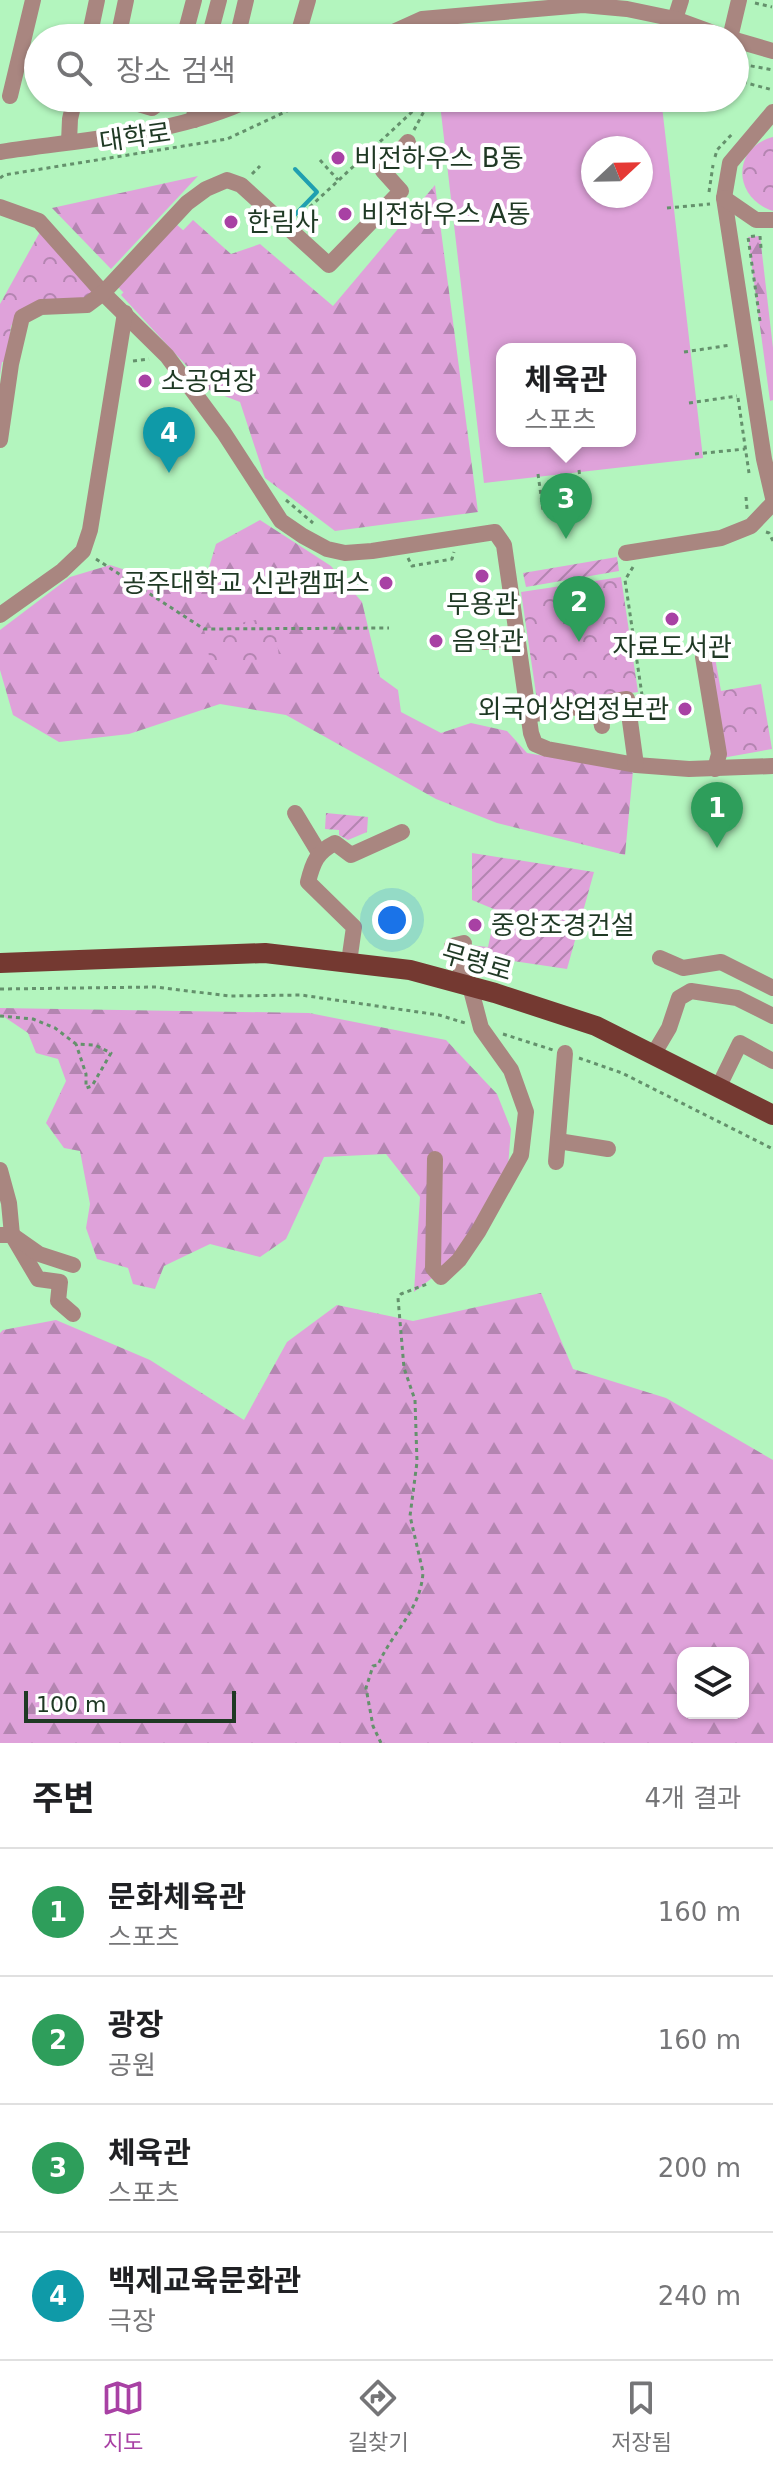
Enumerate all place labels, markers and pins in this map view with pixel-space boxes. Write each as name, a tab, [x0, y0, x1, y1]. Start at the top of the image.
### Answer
place label: 비전하우스 B동	[354, 143, 524, 173]
marker: 비전하우스 B동	[329, 149, 347, 167]
place label: 비전하우스 A동	[361, 199, 531, 229]
marker: 비전하우스 A동	[336, 205, 354, 223]
place label: 한림사	[247, 207, 319, 237]
marker: 한림사	[222, 213, 240, 231]
place label: 소공연장	[161, 366, 257, 396]
marker: 소공연장	[136, 372, 154, 390]
pin: 4	[143, 407, 195, 473]
pin: 3	[540, 473, 592, 539]
marker: 무용관	[473, 567, 491, 585]
place label: 공주대학교 신관캠퍼스	[123, 568, 370, 598]
marker: 공주대학교 신관캠퍼스	[377, 574, 395, 592]
pin: 2	[553, 576, 605, 642]
place label: 무용관	[446, 589, 518, 619]
marker: 자료도서관	[663, 610, 681, 628]
place label: 음악관	[452, 626, 524, 656]
marker: 음악관	[427, 632, 445, 650]
place label: 자료도서관	[612, 632, 732, 662]
place label: 외국어상업정보관	[478, 694, 669, 724]
marker: 외국어상업정보관	[676, 700, 694, 718]
pin: 1	[691, 782, 743, 848]
place label: 중앙조경건설	[491, 910, 635, 940]
marker: 중앙조경건설	[466, 916, 484, 934]

